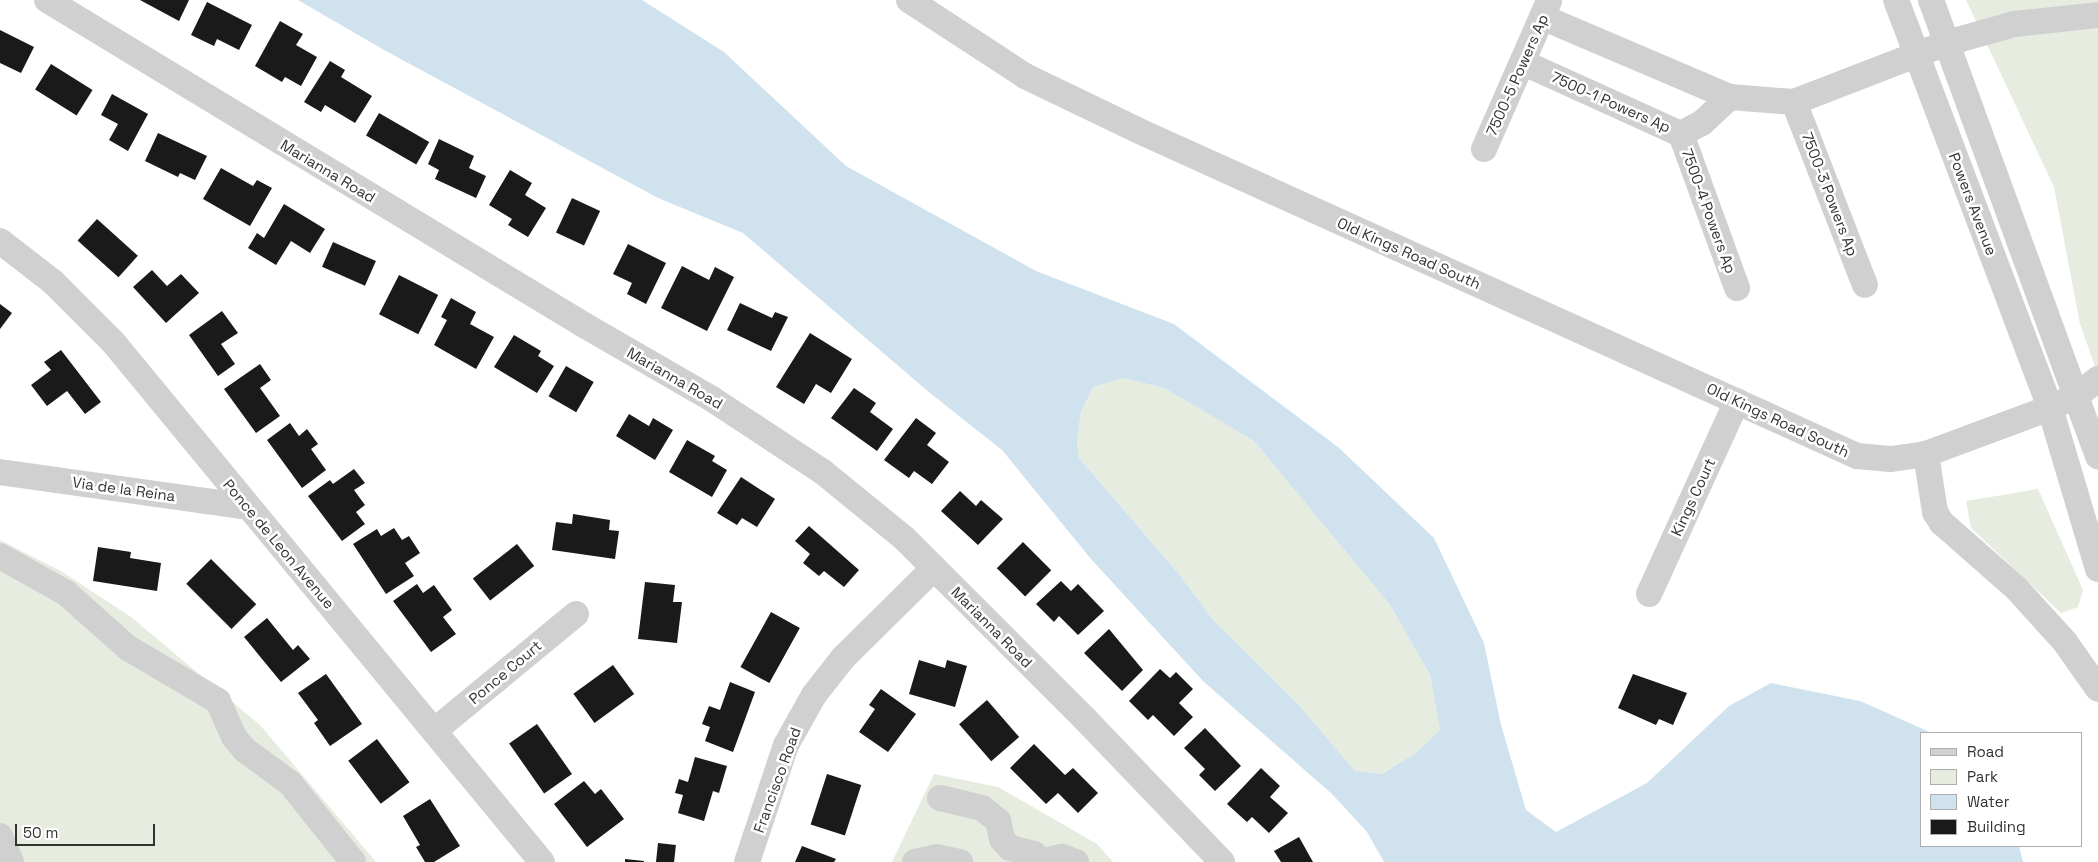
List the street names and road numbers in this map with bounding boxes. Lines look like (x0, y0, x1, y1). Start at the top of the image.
street label: 7500-5 Powers Ap (1482, 11, 1552, 139)
street label: 7500-1 Powers Ap (1549, 68, 1673, 136)
street label: 7500-3 Powers Ap (1798, 129, 1862, 259)
street label: Marianna Road (277, 136, 379, 206)
street label: 7500-4 Powers Ap (1678, 146, 1740, 276)
street label: Powers Avenue (1945, 150, 2001, 258)
street label: Old Kings Road South (1335, 213, 1483, 293)
street label: Marianna Road (624, 343, 726, 413)
street label: Old Kings Road South (1704, 379, 1852, 461)
street label: Kings Court (1667, 455, 1719, 539)
street label: Via de la Reina (71, 473, 177, 505)
street label: Ponce de Leon Avenue (220, 476, 338, 612)
street label: Marianna Road (948, 583, 1036, 671)
street label: Ponce Court (465, 636, 545, 708)
street label: Francisco Road (750, 725, 804, 835)

